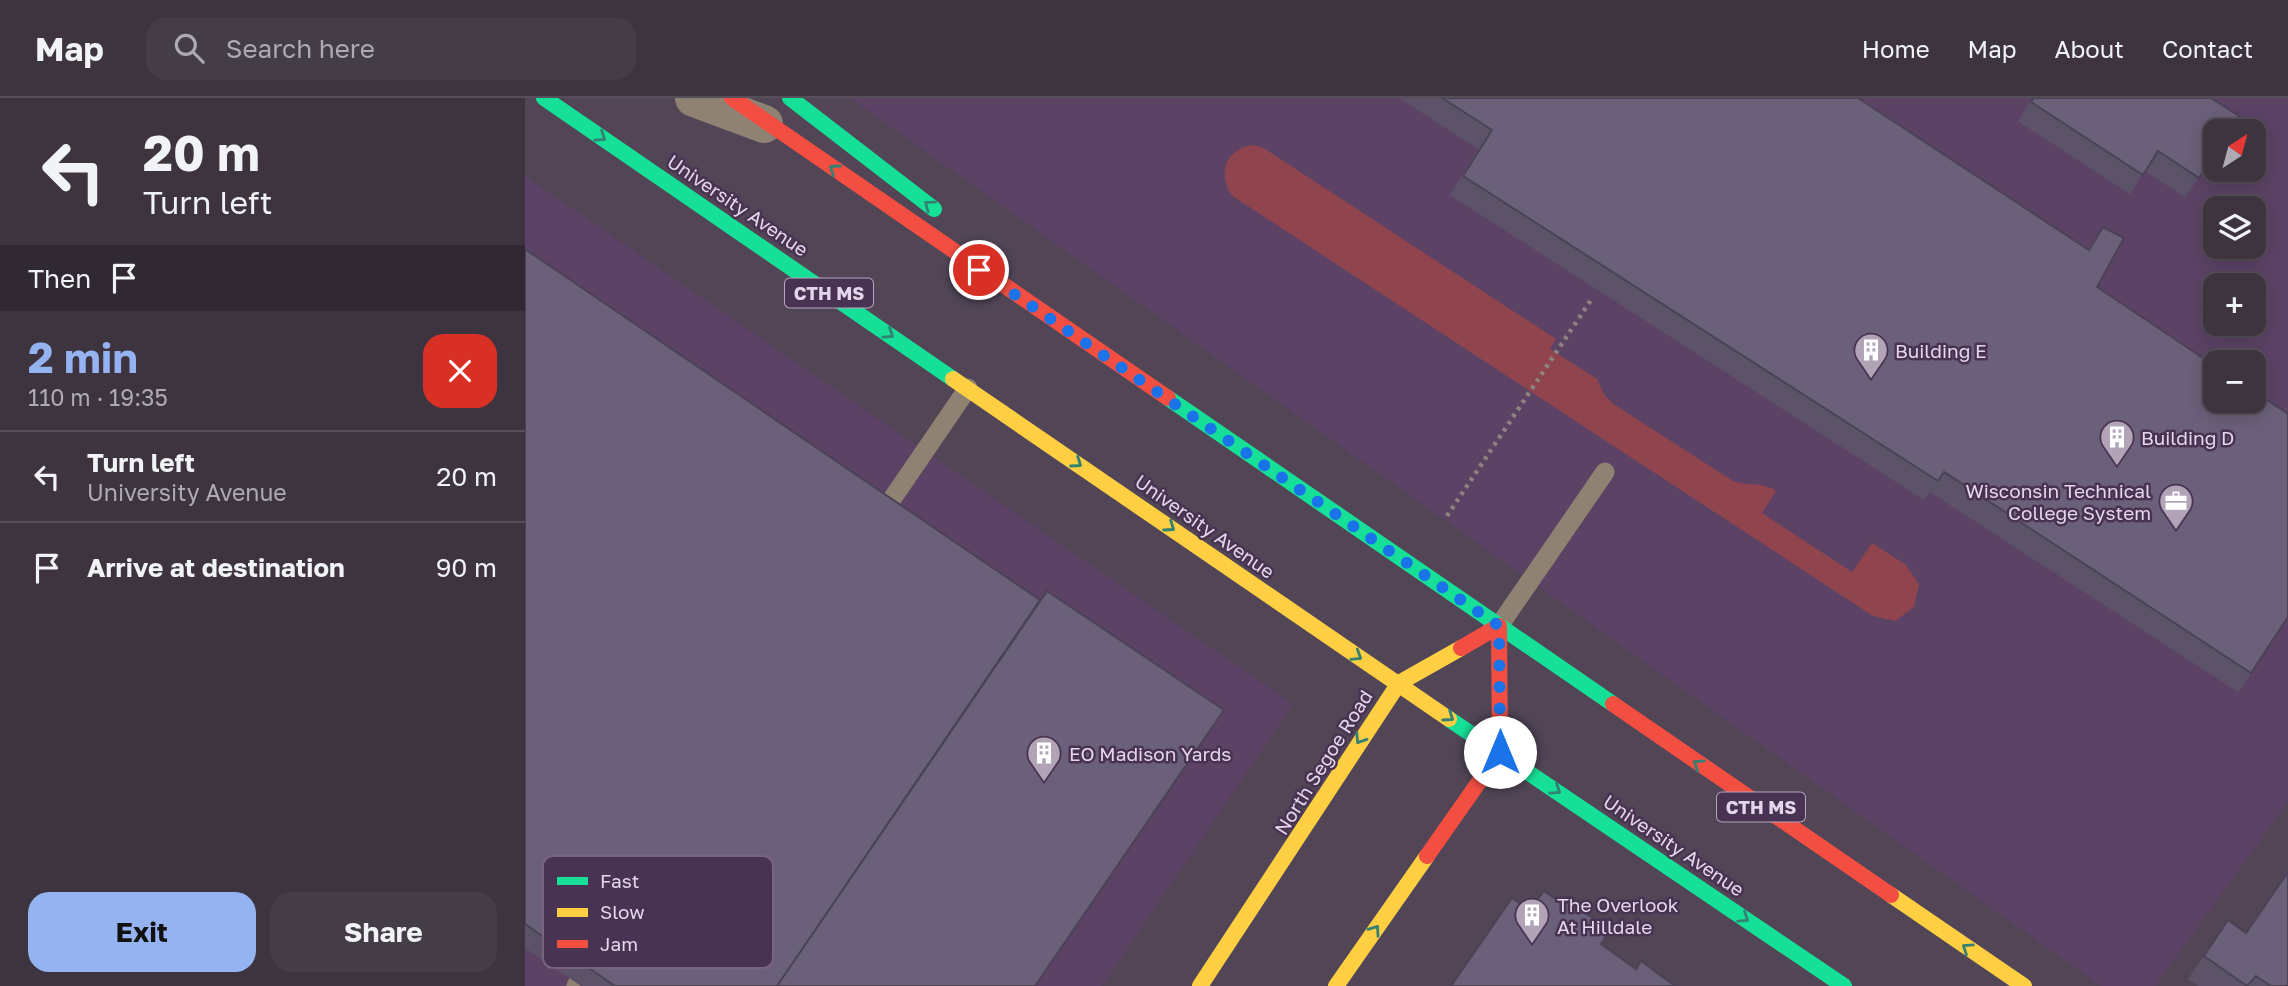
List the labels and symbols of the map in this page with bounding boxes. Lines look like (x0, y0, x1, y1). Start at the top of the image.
north arrow (2203, 119, 2266, 182)
one-way arrow (593, 128, 606, 141)
street label: University Avenue (663, 149, 813, 261)
one-way arrow (829, 165, 842, 177)
one-way arrow (924, 200, 937, 213)
pin (949, 240, 1009, 300)
road number: CTH MS (785, 278, 873, 308)
one-way arrow (882, 326, 895, 339)
building icon: Building E (1852, 331, 1890, 380)
place label: Building E (1895, 339, 1987, 362)
building icon: Building D (2098, 418, 2136, 467)
place label: Building D (2141, 426, 2234, 449)
one-way arrow (1069, 455, 1082, 467)
street label: University Avenue (1131, 469, 1279, 583)
place label: Wisconsin Technical College System (1965, 479, 2151, 524)
office icon: Wisconsin Technical College System (2157, 482, 2195, 531)
one-way arrow (1162, 519, 1175, 531)
one-way arrow (1350, 648, 1363, 661)
street label: North Segoe Road (1269, 685, 1377, 839)
one-way arrow (1441, 709, 1454, 721)
position arrow (1463, 715, 1537, 789)
one-way arrow (1356, 731, 1369, 744)
building icon: EO Madison Yards (1025, 734, 1063, 783)
place label: EO Madison Yards (1069, 742, 1231, 765)
one-way arrow (1693, 760, 1706, 773)
one-way arrow (1548, 782, 1561, 795)
street label: University Avenue (1599, 789, 1749, 901)
road number: CTH MS (1717, 792, 1805, 822)
legend (543, 856, 773, 968)
text: Fast (600, 869, 639, 892)
place label: The Overlook At Hilldale (1557, 893, 1679, 938)
building icon: The Overlook At Hilldale (1513, 896, 1551, 945)
text: Slow (600, 900, 645, 923)
one-way arrow (1736, 910, 1749, 922)
one-way arrow (1367, 925, 1379, 938)
text: Jam (600, 932, 638, 955)
one-way arrow (1962, 943, 1975, 956)

